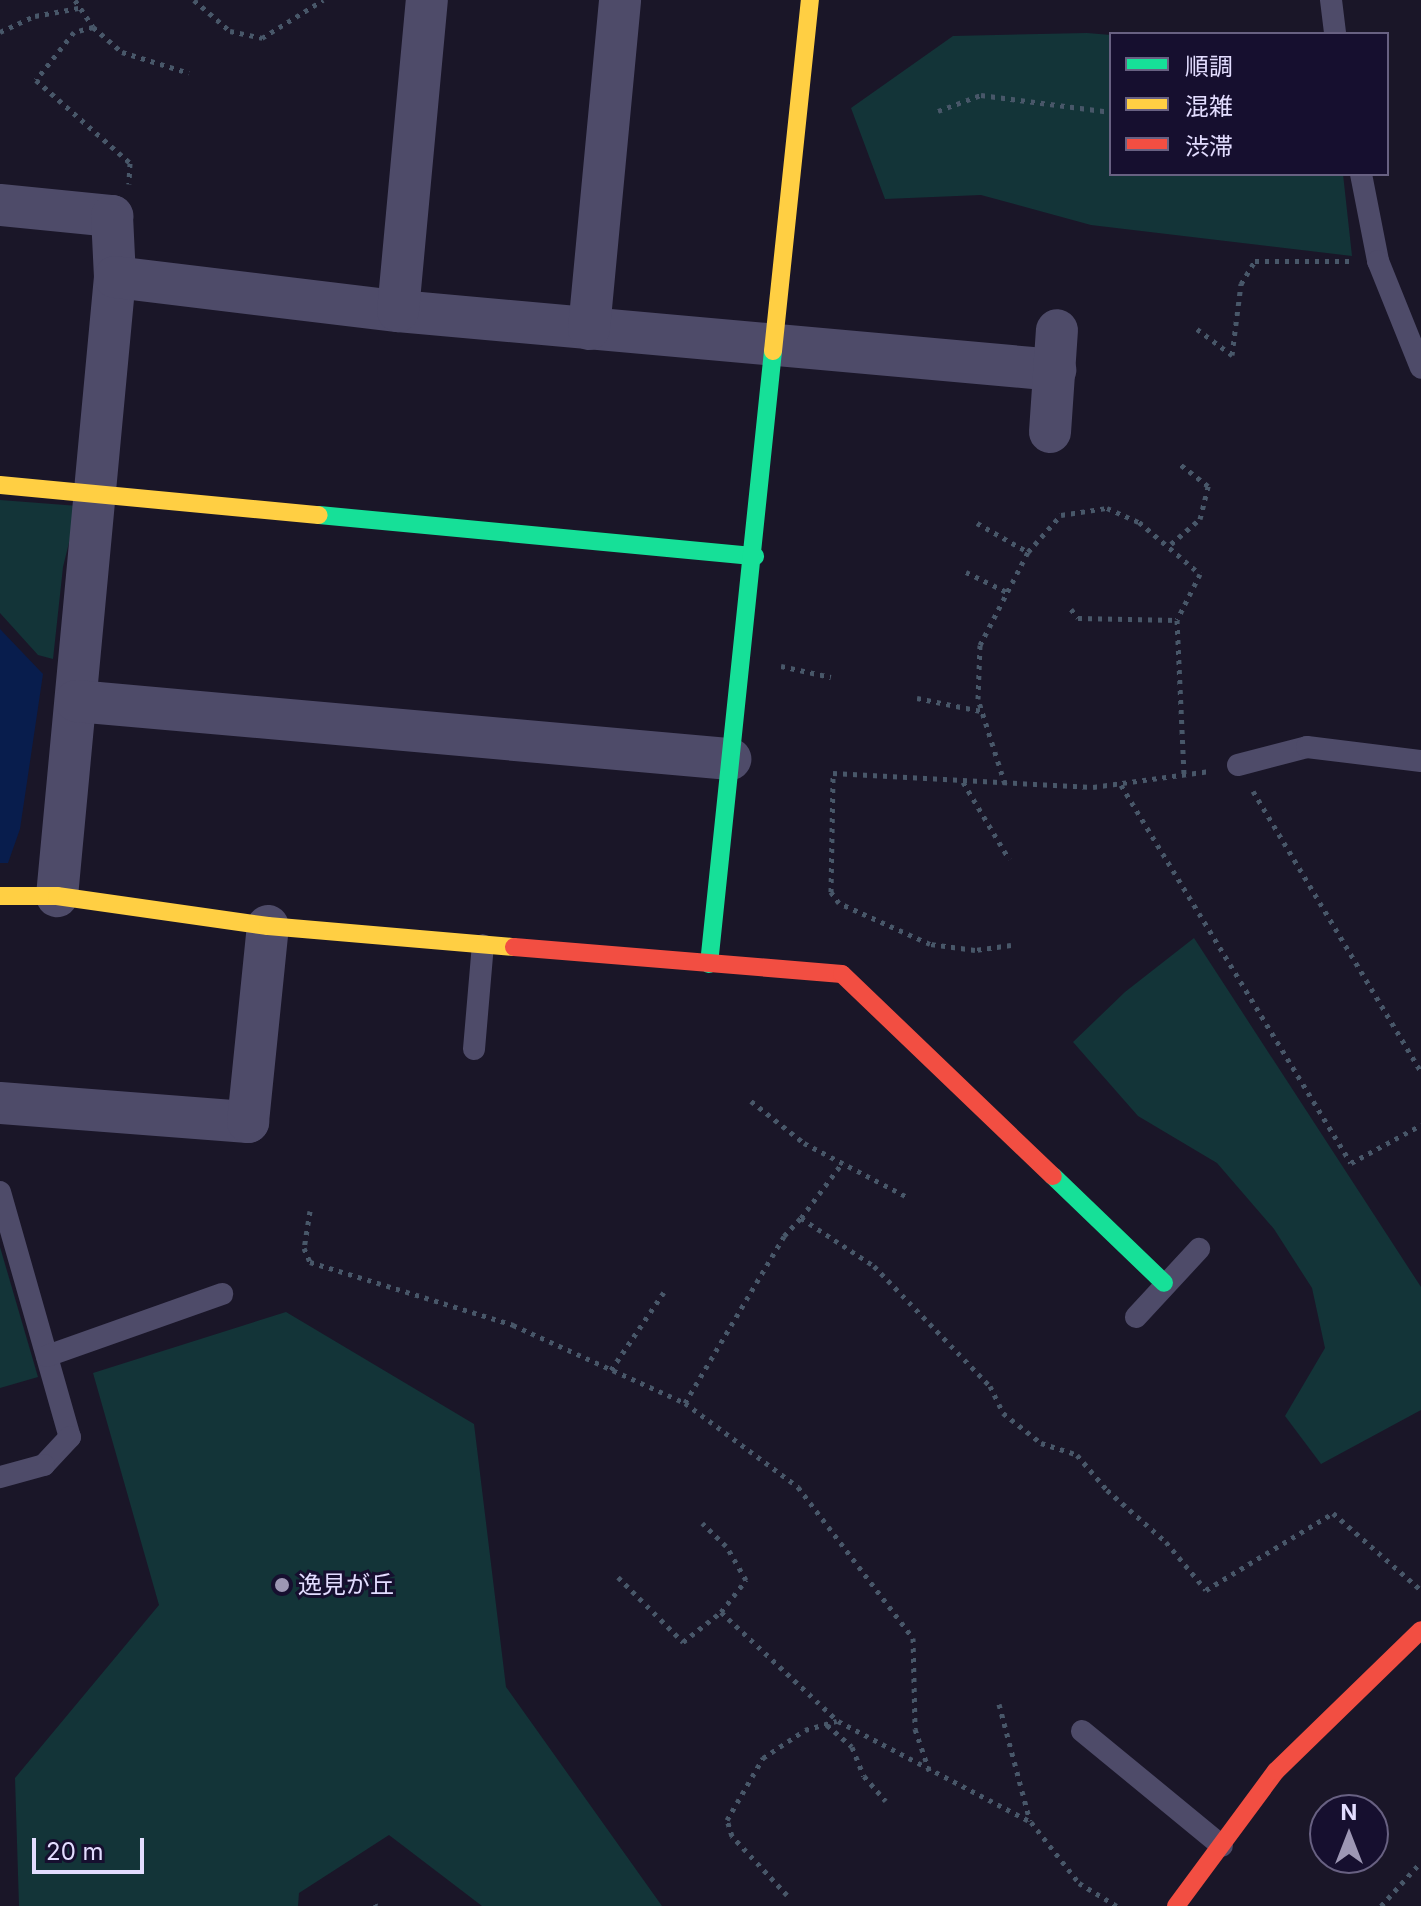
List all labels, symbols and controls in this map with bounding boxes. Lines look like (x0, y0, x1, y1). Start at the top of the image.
legend (1109, 32, 1389, 176)
text: 順調 (1185, 52, 1233, 81)
text: 混雑 (1185, 92, 1233, 121)
text: 渋滞 (1185, 132, 1233, 161)
place label: 逸見が丘 (298, 1571, 394, 1599)
marker: 逸見が丘 (273, 1576, 291, 1594)
north arrow (1309, 1794, 1389, 1874)
text: N (1341, 1799, 1357, 1825)
scale bar (36, 1822, 148, 1872)
text: 20 m (46, 1837, 104, 1866)

